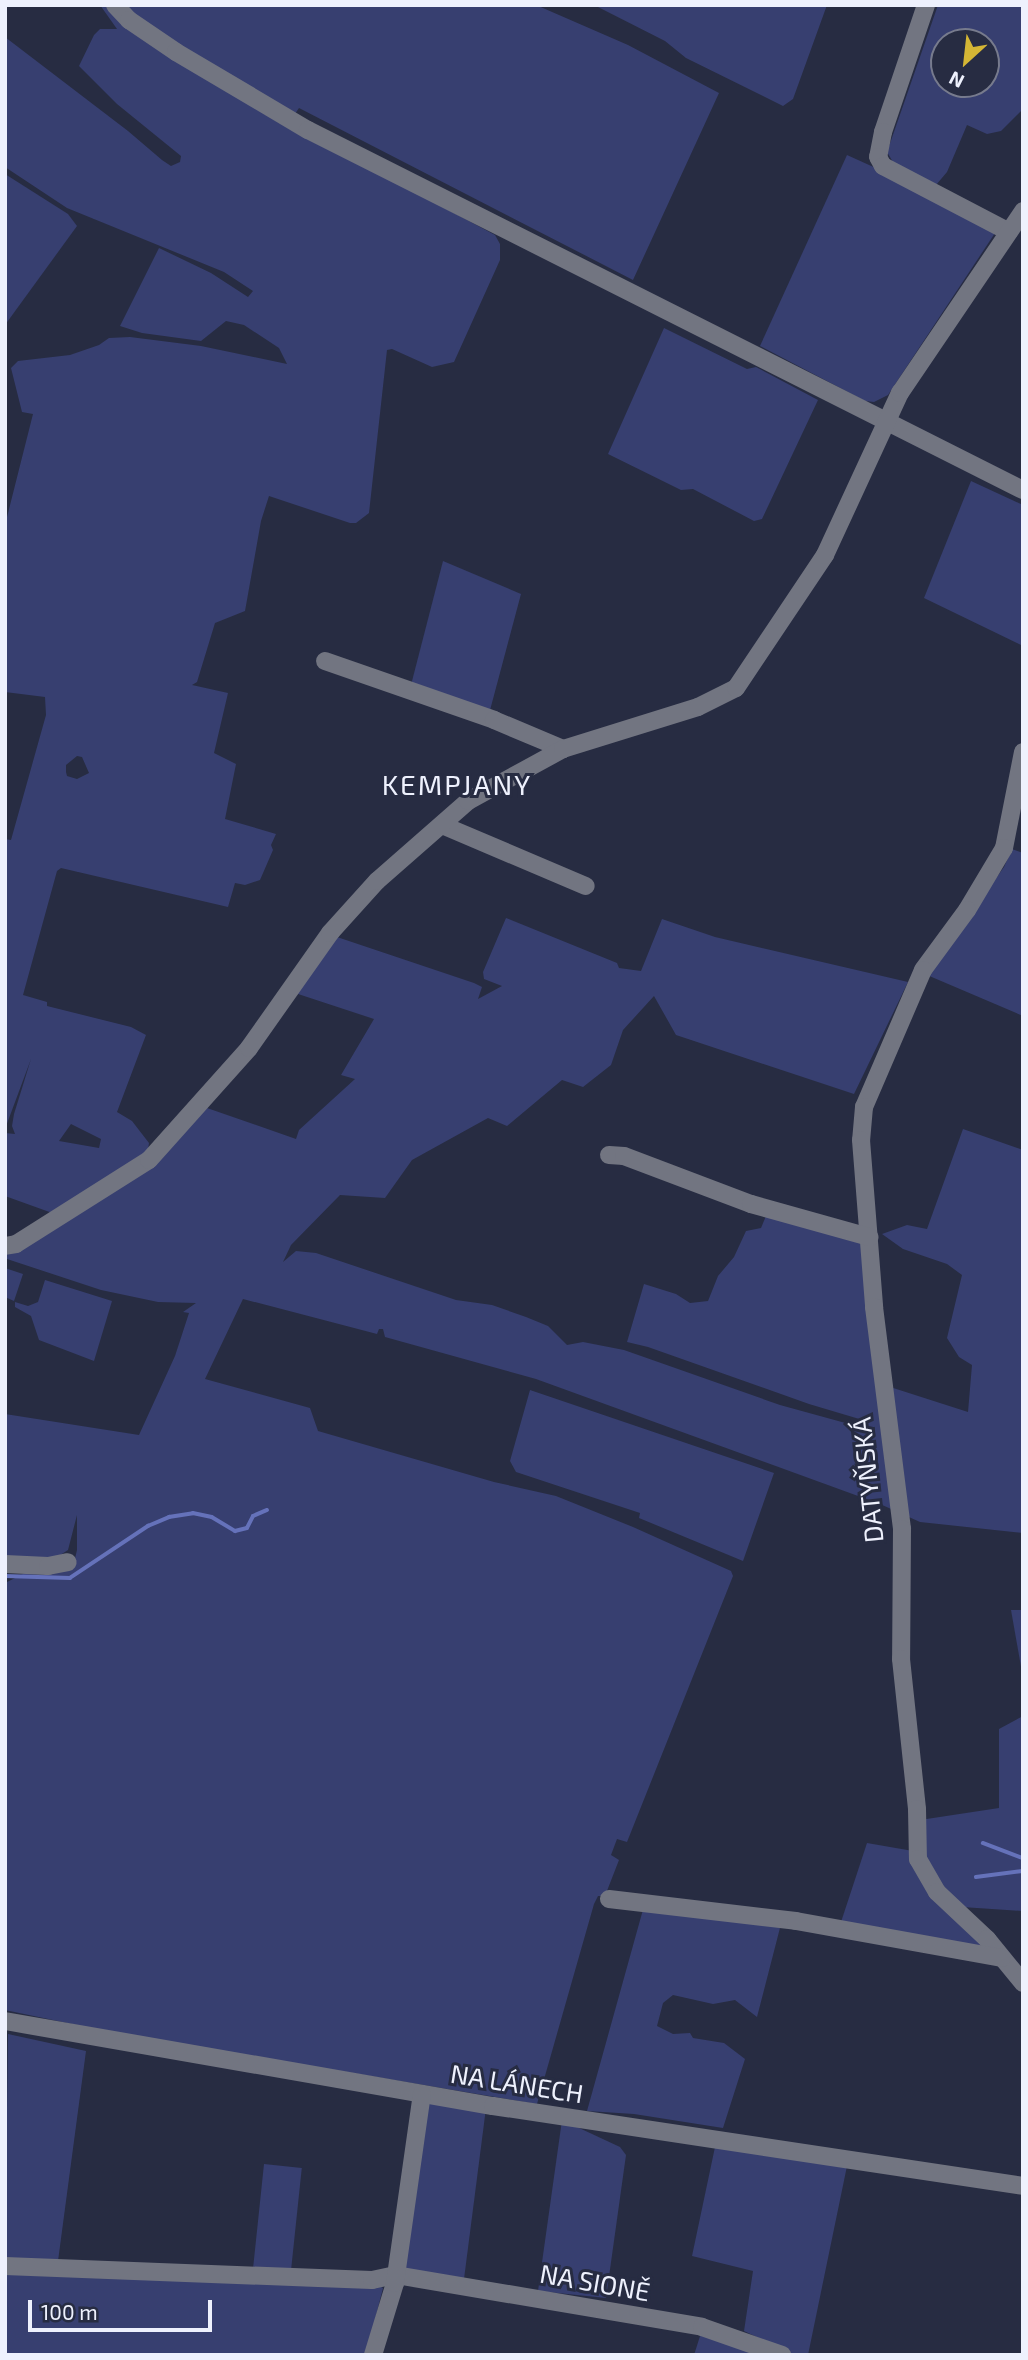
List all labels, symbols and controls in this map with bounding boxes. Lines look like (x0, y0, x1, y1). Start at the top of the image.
north arrow (930, 28, 1000, 98)
text: N (945, 67, 967, 94)
district label: KEMPJANY (383, 767, 531, 801)
street label: DATYŇSKÁ (845, 1416, 889, 1544)
street label: NA LÁNECH (448, 2057, 586, 2109)
street label: NA SIONĚ (537, 2257, 653, 2307)
scale bar (32, 2286, 215, 2330)
text: 100 m (41, 2299, 98, 2324)

